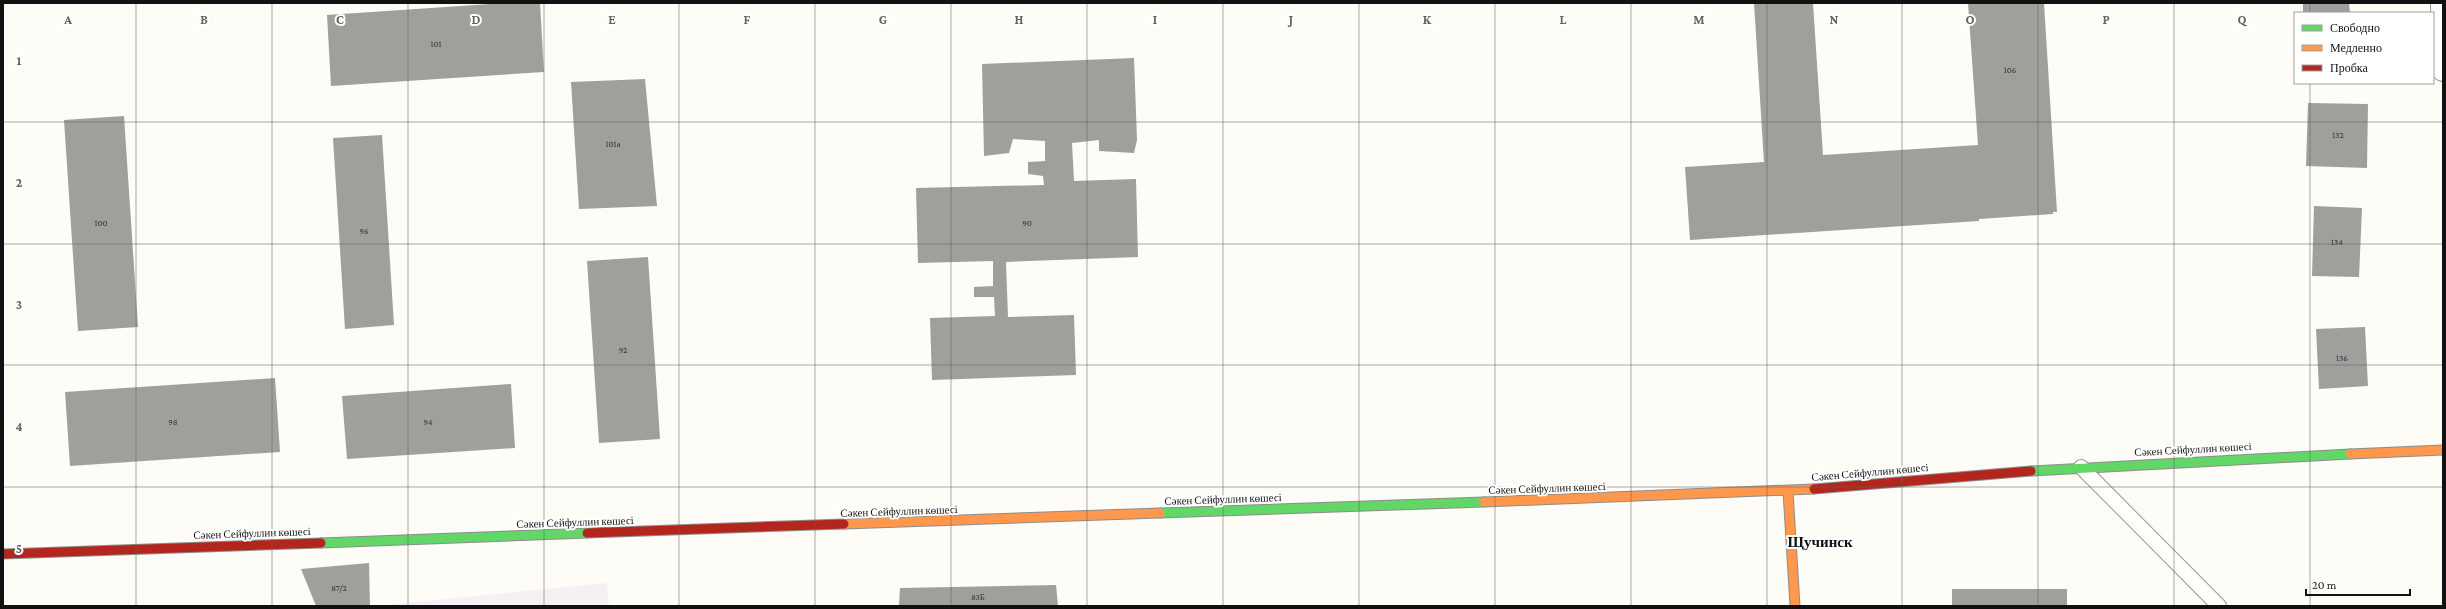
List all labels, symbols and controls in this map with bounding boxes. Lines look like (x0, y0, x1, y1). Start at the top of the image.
text: A (63, 12, 72, 27)
text: B (200, 12, 208, 27)
text: C (336, 12, 344, 27)
text: D (472, 12, 481, 27)
text: E (608, 12, 616, 27)
text: F (744, 12, 751, 27)
text: G (879, 12, 887, 27)
text: H (1015, 12, 1024, 27)
text: I (1153, 12, 1157, 27)
text: J (1287, 12, 1293, 27)
text: K (1423, 12, 1432, 27)
text: L (1560, 12, 1567, 27)
text: M (1693, 12, 1705, 27)
text: N (1830, 12, 1839, 27)
text: O (1966, 12, 1975, 27)
text: P (2102, 12, 2110, 27)
text: Q (2238, 12, 2248, 27)
legend (2294, 12, 2434, 84)
text: Свободно (2330, 21, 2380, 35)
house number: 101 (430, 39, 442, 49)
text: Медленно (2330, 41, 2382, 55)
text: 1 (17, 53, 22, 68)
text: Пробка (2330, 61, 2368, 75)
house number: 106 (2004, 65, 2017, 75)
house number: 132 (2332, 130, 2344, 140)
house number: 101а (605, 139, 621, 149)
text: 2 (16, 175, 23, 190)
house number: 100 (94, 218, 108, 228)
house number: 90 (1022, 218, 1032, 228)
house number: 96 (359, 226, 369, 236)
house number: 134 (2331, 237, 2343, 247)
text: 3 (16, 297, 22, 312)
house number: 92 (619, 345, 627, 355)
house number: 136 (2336, 353, 2348, 363)
house number: 98 (168, 417, 178, 427)
house number: 94 (423, 417, 433, 427)
text: 4 (15, 419, 23, 434)
street label: Сәкен Сейфуллин көшесі (2134, 440, 2252, 458)
street label: Сәкен Сейфуллин көшесі (1811, 461, 1929, 483)
street label: Сәкен Сейфуллин көшесі (1488, 480, 1606, 496)
street label: Сәкен Сейфуллин көшесі (1164, 491, 1282, 507)
street label: Сәкен Сейфуллин көшесі (840, 503, 958, 519)
street label: Сәкен Сейфуллин көшесі (516, 514, 634, 530)
street label: Сәкен Сейфуллин көшесі (193, 525, 311, 541)
district label: Щучинск (1787, 534, 1853, 550)
text: 5 (16, 541, 22, 556)
scale bar (2306, 571, 2410, 597)
text: 20 m (2312, 578, 2337, 592)
house number: 87/2 (331, 583, 347, 593)
house number: 83Б (971, 592, 985, 602)

